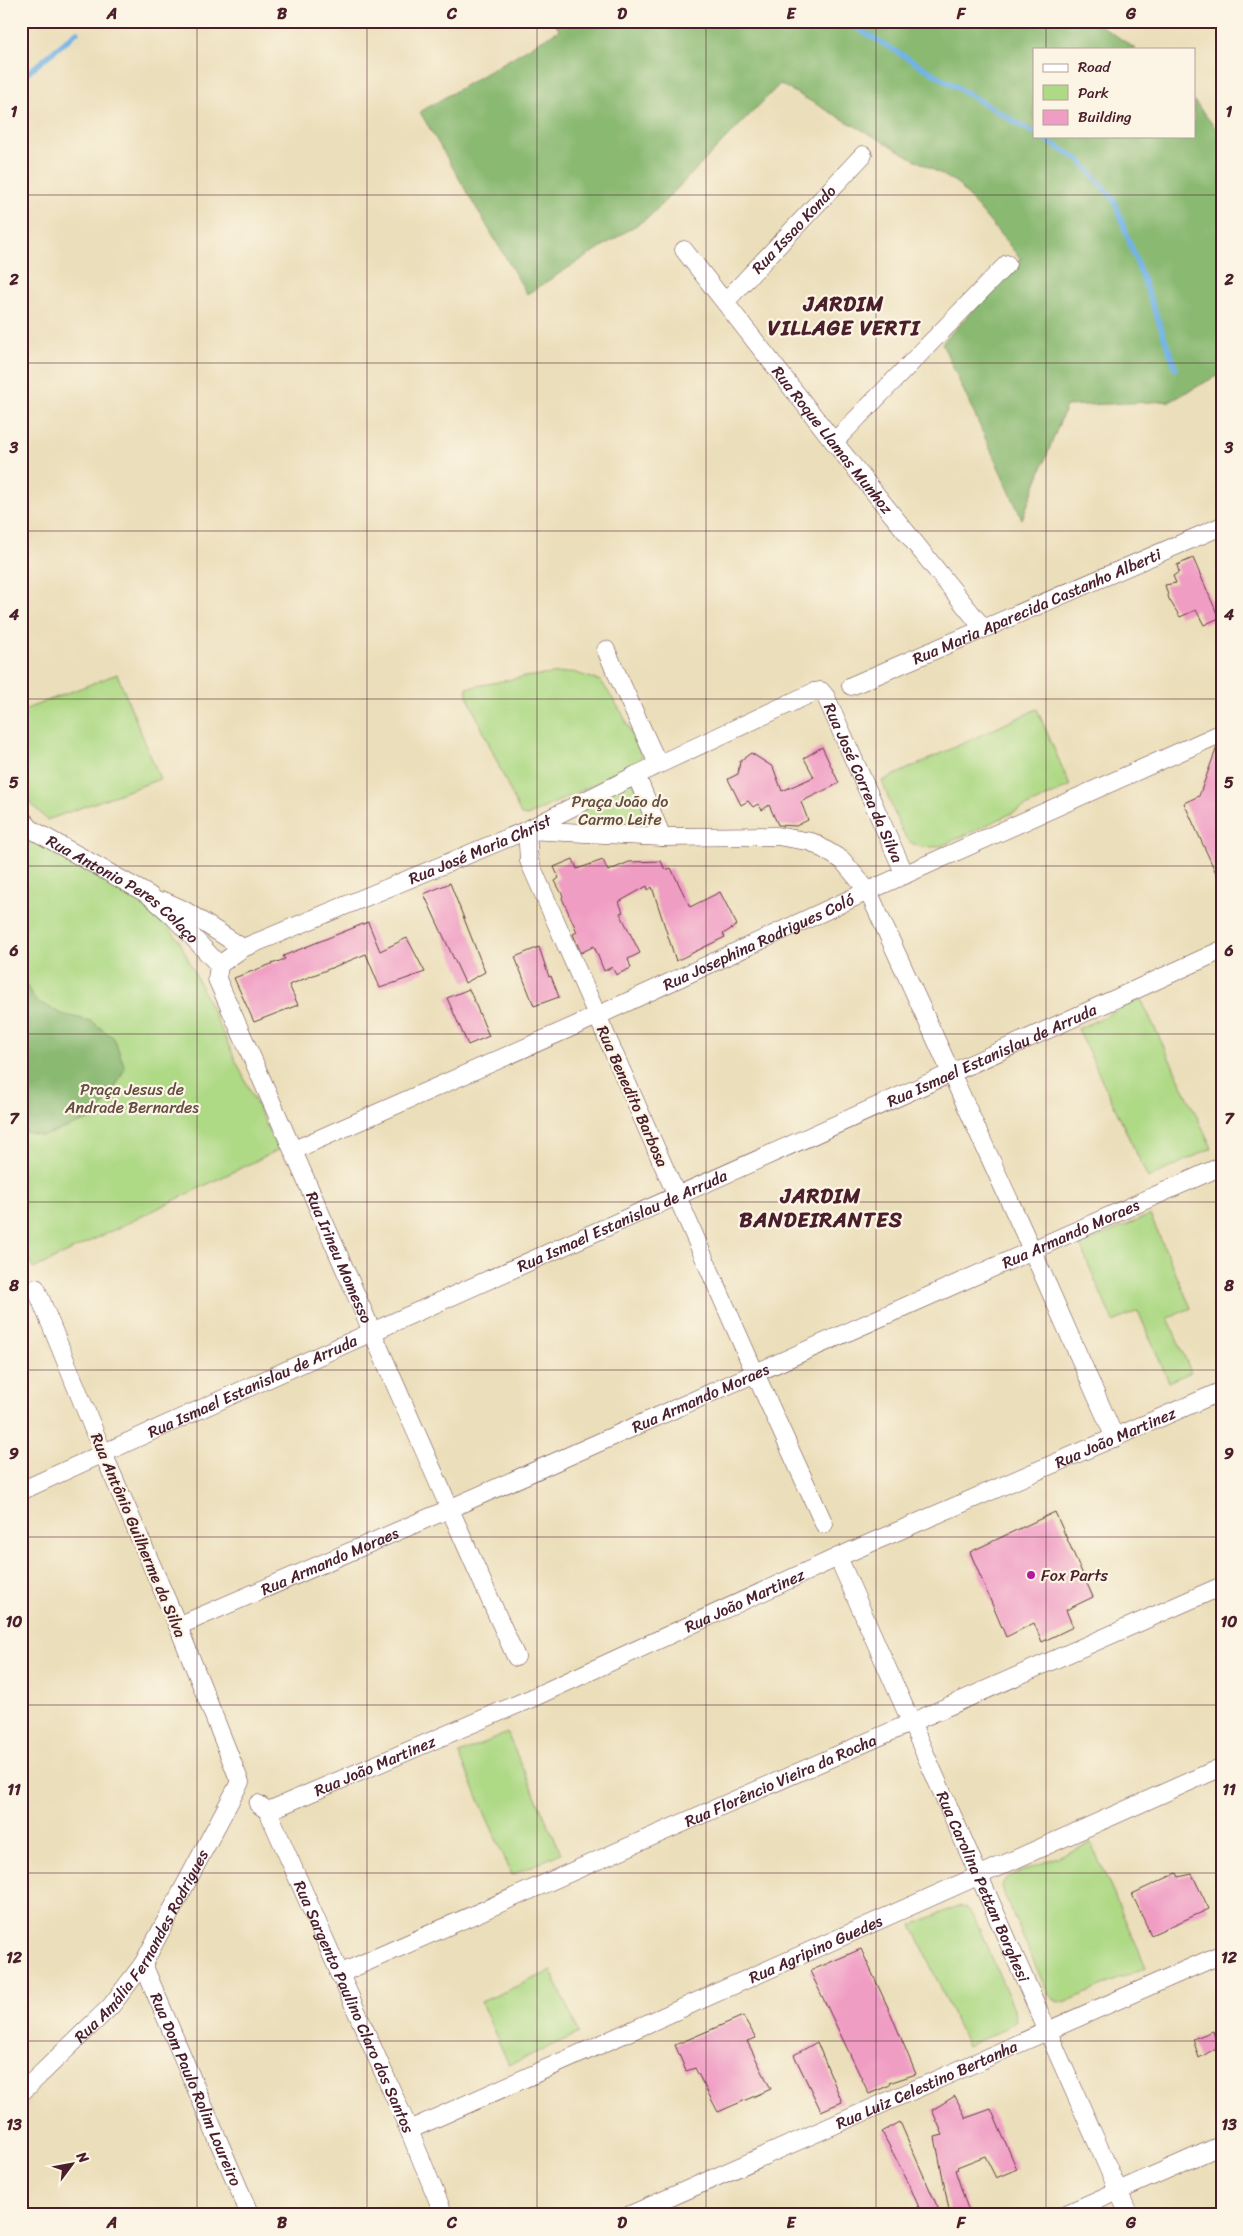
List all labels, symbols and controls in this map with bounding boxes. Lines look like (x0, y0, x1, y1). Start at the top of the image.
text: A (106, 0, 117, 28)
text: B (277, 0, 288, 28)
text: C (446, 0, 458, 28)
text: D (617, 0, 627, 28)
text: E (787, 0, 797, 28)
text: F (956, 0, 967, 28)
text: G (1125, 0, 1137, 28)
legend (1033, 48, 1196, 138)
text: Road (1078, 54, 1111, 80)
text: Park (1078, 80, 1109, 106)
text: 1 (11, 97, 18, 126)
text: 1 (1226, 97, 1233, 126)
text: Building (1078, 104, 1132, 130)
street label: Rua Issao Kondo (744, 178, 843, 281)
text: 2 (8, 265, 19, 294)
text: 2 (1223, 265, 1234, 294)
district label: JARDIM VILLAGE VERTI (768, 285, 921, 347)
street label: Rua Roque Llamas Munhoz (764, 359, 901, 521)
text: 3 (9, 433, 19, 462)
text: 3 (1224, 433, 1234, 462)
street label: Rua Maria Aparecida Castanho Alberti (907, 540, 1166, 673)
text: 4 (8, 600, 19, 629)
text: 4 (1223, 600, 1234, 629)
street label: Rua José Correa da Silva (815, 698, 912, 867)
text: 5 (9, 768, 19, 797)
text: 5 (1224, 768, 1234, 797)
park label: Praça João do Carmo Leite (572, 787, 668, 834)
street label: Rua José Maria Christ (404, 806, 557, 893)
street label: Rua Antonio Peres Colaço (41, 826, 206, 951)
street label: Rua Josephina Rodrigues Coló (658, 885, 860, 999)
text: 6 (8, 936, 19, 965)
text: 6 (1223, 936, 1234, 965)
street label: Rua Ismael Estanislau de Arruda (882, 995, 1102, 1115)
street label: Rua Benedito Barbosa (588, 1021, 677, 1172)
park label: Praça Jesus de Andrade Bernardes (64, 1075, 199, 1122)
text: 7 (9, 1104, 20, 1133)
text: 7 (1224, 1104, 1235, 1133)
street label: Rua Ismael Estanislau de Arruda (512, 1161, 733, 1280)
district label: JARDIM BANDEIRANTES (739, 1177, 903, 1239)
street label: Rua Irineu Momesso (297, 1186, 381, 1328)
street label: Rua Armando Moraes (997, 1190, 1145, 1277)
text: 8 (8, 1271, 19, 1300)
text: 8 (1223, 1271, 1234, 1300)
street label: Rua Ismael Estanislau de Arruda (143, 1326, 363, 1446)
street label: Rua Armando Moraes (627, 1355, 774, 1441)
street label: Rua João Martinez (1050, 1398, 1181, 1477)
street label: Rua Antônio Guilherme da Silva (82, 1428, 195, 1642)
text: 9 (9, 1439, 19, 1468)
text: 9 (1224, 1439, 1234, 1468)
street label: Rua Armando Moraes (256, 1518, 404, 1604)
street label: Rua João Martinez (680, 1560, 810, 1641)
place label: Fox Parts (1041, 1561, 1109, 1590)
marker: Fox Parts (1025, 1569, 1037, 1581)
text: 10 (6, 1607, 22, 1636)
text: 10 (1221, 1607, 1237, 1636)
street label: Rua Florêncio Vieira da Rocha (680, 1726, 881, 1836)
street label: Rua João Martinez (309, 1727, 441, 1805)
text: 11 (7, 1775, 21, 1804)
text: 11 (1222, 1775, 1236, 1804)
street label: Rua Carolina Pettan Borghesi (928, 1786, 1038, 1987)
street label: Rua Amália Fernandes Rodrigues (67, 1843, 217, 2050)
street label: Rua Sargento Paulino Claro dos Santos (285, 1876, 423, 2138)
street label: Rua Agripino Guedes (744, 1906, 888, 1992)
text: 12 (6, 1943, 23, 1972)
text: 12 (1221, 1943, 1238, 1972)
street label: Rua Dom Paulo Rolim Loureiro (142, 1988, 250, 2191)
street label: Rua Luiz Celestino Bertanha (831, 2032, 1023, 2138)
text: 13 (6, 2110, 22, 2139)
text: 13 (1221, 2110, 1237, 2139)
north arrow (48, 2138, 98, 2188)
text: N (69, 2146, 96, 2168)
text: A (106, 2208, 117, 2236)
text: B (277, 2208, 288, 2236)
text: C (446, 2208, 458, 2236)
text: D (617, 2208, 627, 2236)
text: E (787, 2208, 797, 2236)
text: F (956, 2208, 967, 2236)
text: G (1125, 2208, 1137, 2236)

